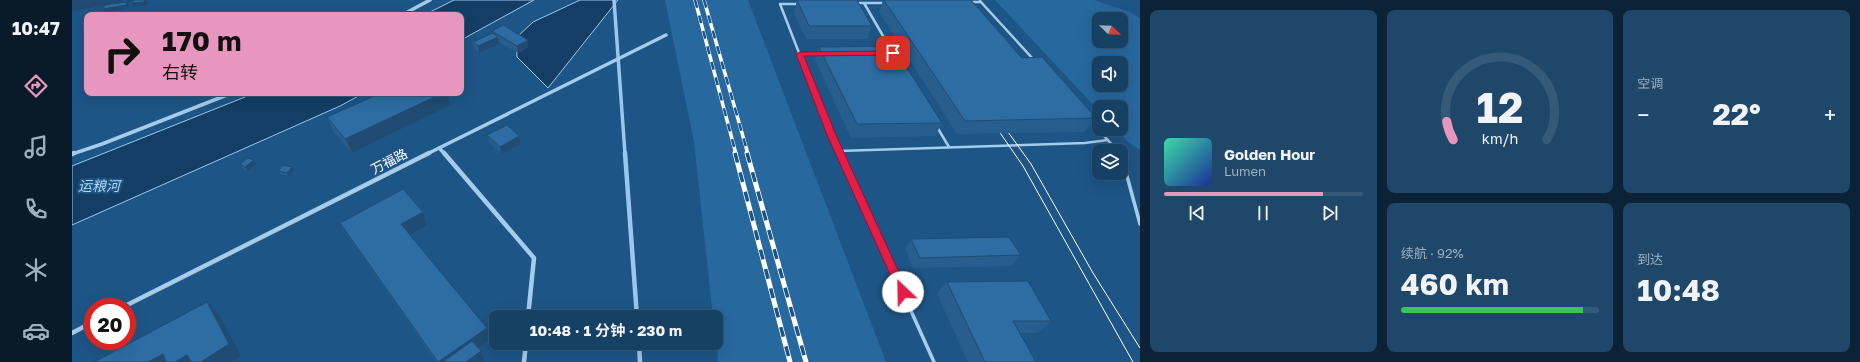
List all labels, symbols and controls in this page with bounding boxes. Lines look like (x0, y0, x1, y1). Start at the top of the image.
north arrow (1092, 12, 1128, 48)
map controls (1092, 12, 1128, 180)
text: 10:47 (12, 17, 60, 39)
text: 170 m (162, 24, 241, 57)
icon: right (96, 28, 148, 80)
pin (876, 36, 910, 70)
icon: arrive (882, 42, 904, 64)
button: sound (1092, 56, 1128, 92)
text: 右转 (162, 61, 198, 83)
icon: directions (22, 72, 50, 100)
text: 空调 (1637, 75, 1663, 91)
text: 12 (1477, 81, 1523, 131)
text: 22° (1713, 96, 1761, 132)
button: search (1092, 100, 1128, 136)
text: − (1637, 101, 1649, 128)
text: + (1824, 101, 1836, 128)
text: km/h (1482, 129, 1518, 146)
icon: music (22, 133, 50, 161)
button: layers (1092, 144, 1128, 180)
street label: 万福路 (368, 145, 410, 177)
text: Golden Hour (1224, 145, 1315, 163)
text: Lumen (1224, 163, 1266, 179)
water label: 运粮河 (78, 177, 123, 194)
icon: phone (22, 195, 50, 223)
icon: previous (1186, 202, 1208, 224)
icon: pause (1252, 202, 1274, 224)
icon: next (1319, 202, 1341, 224)
text: 续航 · 92% (1401, 245, 1463, 261)
text: 到达 (1637, 251, 1663, 267)
icon: climate (22, 256, 50, 284)
text: 460 km (1401, 266, 1509, 302)
position arrow (882, 271, 924, 313)
text: 10:48 (1637, 272, 1720, 308)
speed limit sign: 20 (84, 298, 136, 350)
icon: car (22, 317, 50, 345)
text: 10:48 · 1 分钟 · 230 m (530, 321, 682, 339)

